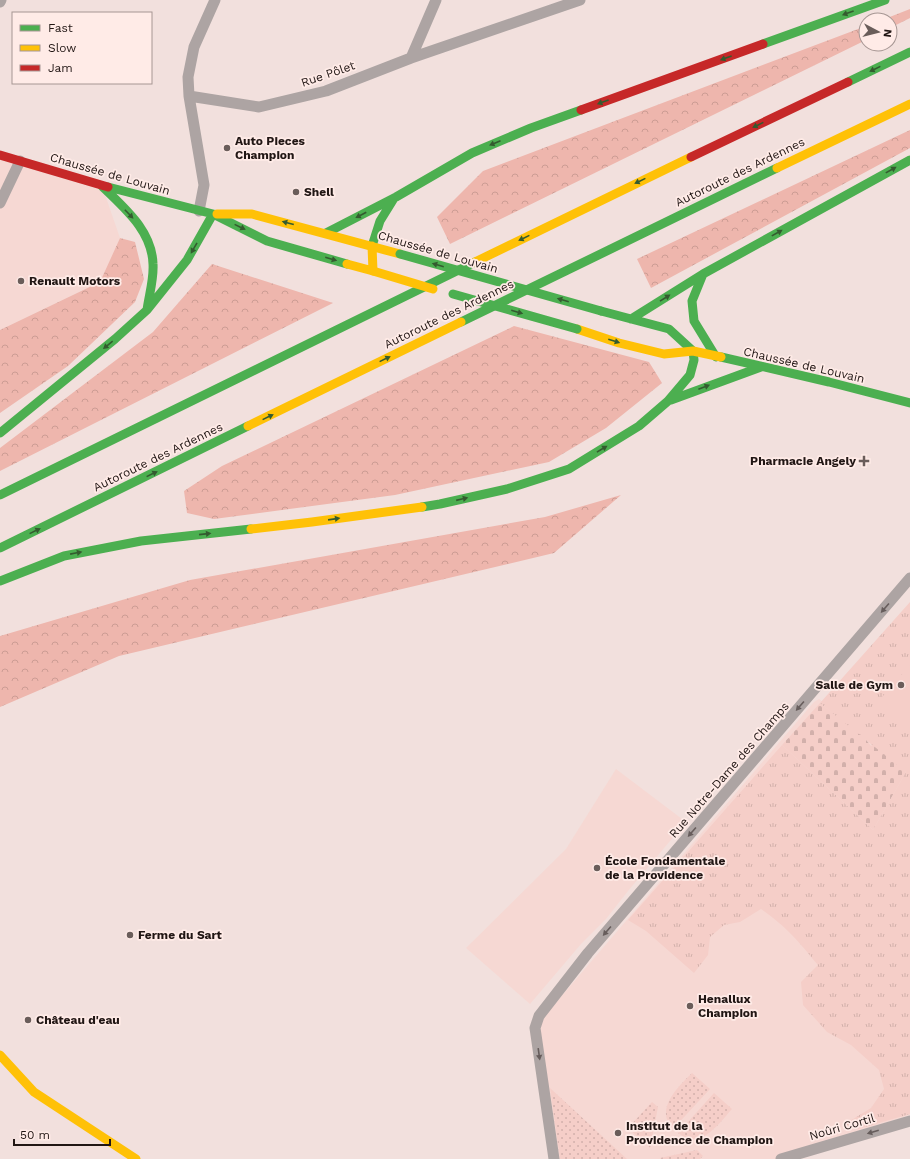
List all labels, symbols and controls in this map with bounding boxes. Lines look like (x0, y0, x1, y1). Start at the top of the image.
one-way arrow (841, 11, 853, 17)
legend (12, 12, 152, 84)
north arrow (858, 12, 898, 52)
text: Fast (48, 21, 73, 35)
text: N (880, 28, 894, 38)
text: Slow (48, 41, 76, 55)
one-way arrow (719, 55, 731, 61)
street label: Rue Pôlet (299, 58, 357, 90)
text: Jam (48, 61, 73, 75)
one-way arrow (869, 66, 881, 72)
one-way arrow (597, 99, 609, 105)
one-way arrow (752, 122, 763, 128)
place label: Auto Pieces Champion (235, 134, 306, 162)
street label: Autoroute des Ardennes (673, 135, 807, 209)
one-way arrow (490, 140, 501, 146)
marker: Auto Pieces Champion (222, 143, 232, 153)
street label: Chaussée de Louvain (48, 150, 172, 198)
one-way arrow (885, 167, 897, 174)
one-way arrow (635, 178, 646, 184)
place label: Shell (304, 185, 334, 199)
marker: Shell (291, 187, 301, 197)
one-way arrow (124, 209, 134, 219)
one-way arrow (355, 212, 367, 218)
one-way arrow (282, 220, 295, 226)
one-way arrow (234, 224, 246, 230)
street label: Chaussée de Louvain (376, 228, 500, 276)
one-way arrow (771, 230, 783, 237)
one-way arrow (518, 235, 529, 241)
one-way arrow (191, 242, 198, 254)
one-way arrow (326, 256, 338, 262)
one-way arrow (432, 262, 444, 268)
place label: Renault Motors (29, 274, 121, 288)
marker: Renault Motors (16, 276, 26, 286)
street label: Autoroute des Ardennes (382, 277, 516, 351)
one-way arrow (659, 295, 671, 302)
one-way arrow (557, 297, 569, 303)
one-way arrow (511, 309, 523, 315)
one-way arrow (608, 338, 620, 344)
one-way arrow (103, 340, 114, 349)
street label: Chaussée de Louvain (742, 344, 866, 386)
one-way arrow (379, 356, 391, 362)
one-way arrow (699, 384, 711, 390)
one-way arrow (263, 413, 274, 420)
street label: Autoroute des Ardennes (91, 420, 225, 494)
one-way arrow (596, 445, 608, 452)
place label: Pharmacie Angely (750, 454, 856, 468)
marker: Pharmacie Angely (859, 456, 869, 466)
one-way arrow (146, 471, 157, 477)
one-way arrow (456, 496, 468, 502)
one-way arrow (328, 516, 340, 522)
one-way arrow (29, 528, 41, 534)
one-way arrow (199, 531, 211, 537)
one-way arrow (70, 550, 82, 556)
one-way arrow (880, 602, 889, 613)
place label: Salle de Gym (816, 678, 893, 692)
marker: Salle de Gym (896, 680, 906, 690)
street label: Rue Notre-Dame des Champs (666, 699, 792, 841)
one-way arrow (796, 702, 805, 711)
one-way arrow (687, 827, 697, 837)
place label: École Fondamentale de la Providence (605, 854, 725, 882)
marker: École Fondamentale de la Providence (592, 863, 602, 873)
one-way arrow (603, 925, 612, 936)
place label: Ferme du Sart (138, 928, 223, 942)
marker: Ferme du Sart (125, 930, 135, 940)
place label: Henallux Champion (698, 992, 758, 1020)
marker: Henallux Champion (685, 1001, 695, 1011)
place label: Château d'eau (36, 1013, 120, 1027)
marker: Château d'eau (23, 1015, 33, 1025)
one-way arrow (536, 1048, 542, 1060)
street label: Noûri Cortil (808, 1111, 877, 1143)
place label: Institut de la Providence de Champion (626, 1119, 773, 1147)
scale bar (14, 1121, 110, 1147)
text: 50 m (20, 1128, 50, 1142)
marker: Institut de la Providence de Champion (613, 1128, 623, 1138)
one-way arrow (866, 1129, 878, 1135)

